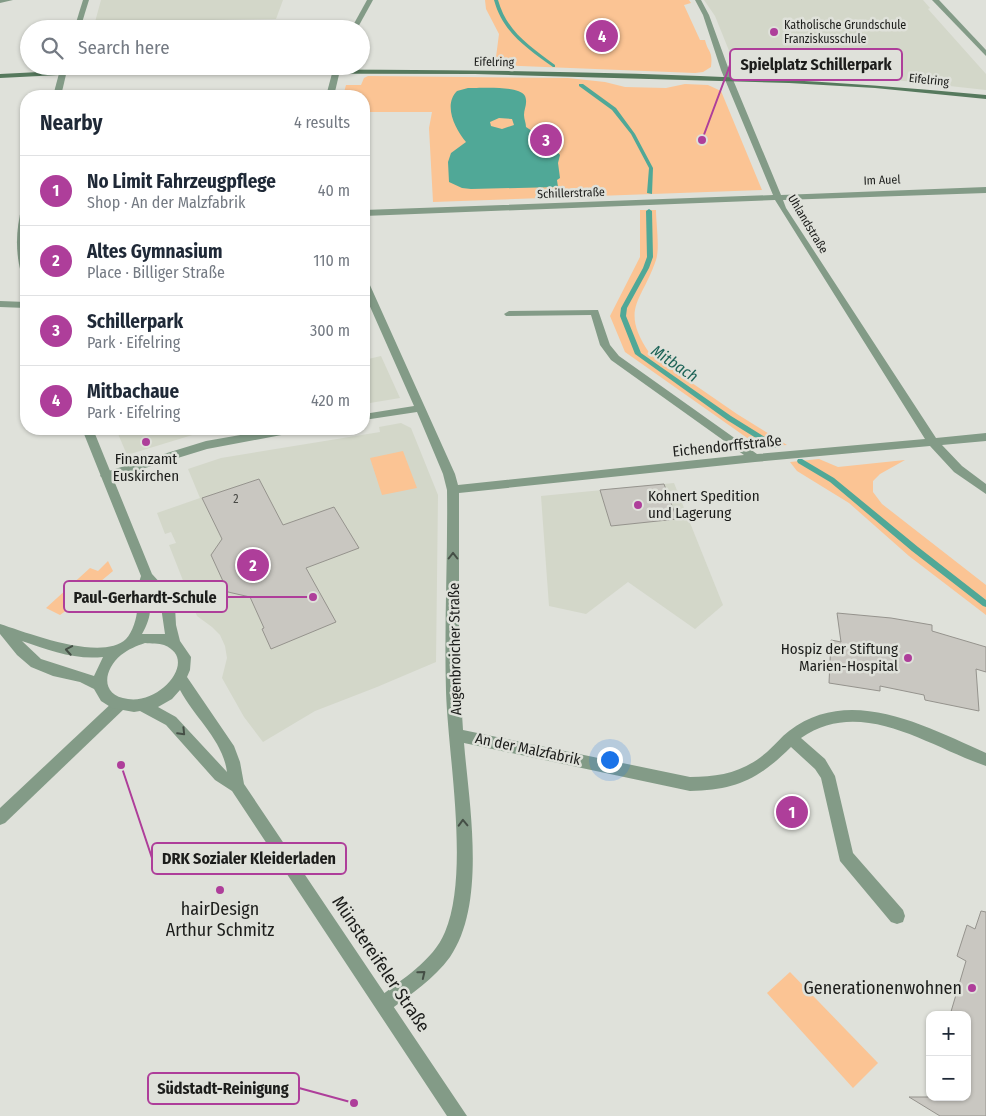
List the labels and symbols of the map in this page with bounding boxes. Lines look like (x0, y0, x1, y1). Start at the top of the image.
pin: 4 (586, 17, 618, 55)
place label: Katholische Grundschule Franziskusschule (784, 18, 906, 46)
marker: Katholische Grundschule Franziskusschule (768, 26, 780, 38)
callout: Spielplatz Schillerpark (730, 49, 902, 80)
street label: Eifelring (474, 55, 515, 69)
text: Spielplatz Schillerpark (740, 55, 892, 74)
street label: Eifelring (908, 71, 950, 89)
pin: 3 (530, 121, 562, 159)
street label: Im Auel (863, 172, 901, 188)
street label: Schillerstraße (537, 185, 605, 201)
street label: Uhlandstraße (785, 192, 831, 256)
water label: Mitbach (648, 341, 702, 386)
street label: Eichendorffstraße (672, 431, 782, 461)
marker: Finanzamt Euskirchen (140, 436, 152, 448)
place label: Finanzamt Euskirchen (113, 450, 179, 485)
place label: Kohnert Spedition und Lagerung (648, 487, 760, 522)
house number: 2 (233, 492, 239, 506)
marker: Kohnert Spedition und Lagerung (632, 499, 644, 511)
pin: 2 (237, 546, 269, 584)
one-way arrow (448, 552, 458, 560)
callout: Paul-Gerhardt-Schule (64, 581, 227, 612)
street label: Augenbroicher Straße (445, 582, 465, 716)
text: Paul-Gerhardt-Schule (73, 588, 217, 607)
place label: Hospiz der Stiftung Marien-Hospital (781, 640, 898, 675)
one-way arrow (64, 646, 73, 656)
marker: Hospiz der Stiftung Marien-Hospital (902, 652, 914, 664)
one-way arrow (176, 726, 185, 735)
street label: An der Malzfabrik (474, 729, 582, 769)
your location (597, 747, 623, 773)
pin: 1 (776, 793, 808, 831)
one-way arrow (457, 819, 468, 827)
callout: DRK Sozialer Kleiderladen (152, 843, 346, 874)
text: DRK Sozialer Kleiderladen (162, 849, 336, 868)
marker: hairDesign Arthur Schmitz (214, 884, 226, 896)
street label: Münstereifeler Straße (327, 892, 435, 1036)
place label: hairDesign Arthur Schmitz (166, 898, 274, 941)
one-way arrow (417, 970, 426, 979)
place label: Generationenwohnen (804, 977, 962, 999)
marker: Generationenwohnen (966, 982, 978, 994)
callout: Südstadt-Reinigung (148, 1073, 299, 1104)
text: Südstadt-Reinigung (157, 1079, 289, 1098)

